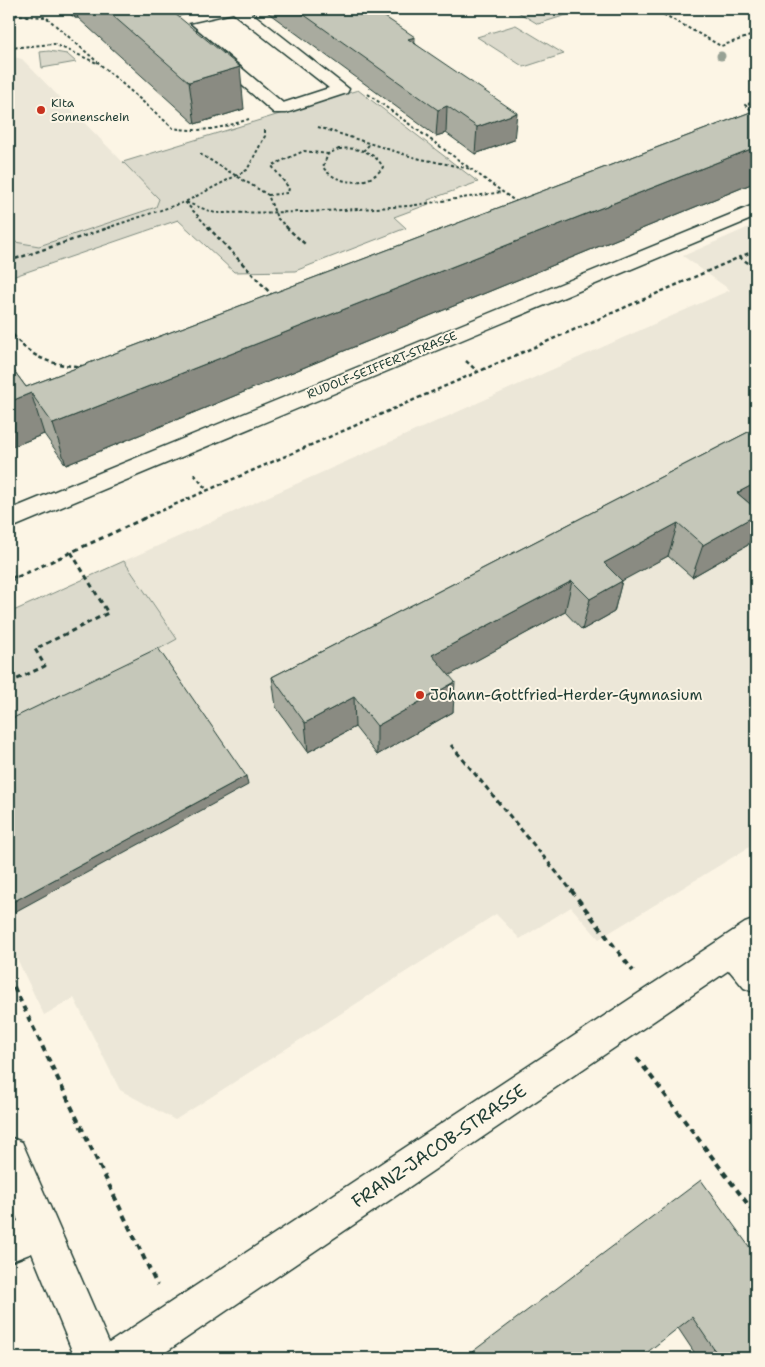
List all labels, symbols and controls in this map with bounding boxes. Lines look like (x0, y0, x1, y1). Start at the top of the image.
place label: Kita Sonnenschein (51, 95, 129, 125)
marker: Kita Sonnenschein (35, 104, 47, 116)
street label: RUDOLF-SEIFFERT-STRASSE (304, 327, 460, 403)
place label: Johann-Gottfried-Herder-Gymnasium (430, 685, 702, 705)
marker: Johann-Gottfried-Herder-Gymnasium (414, 689, 426, 701)
street label: FRANZ-JACOB-STRASSE (347, 1078, 531, 1214)

